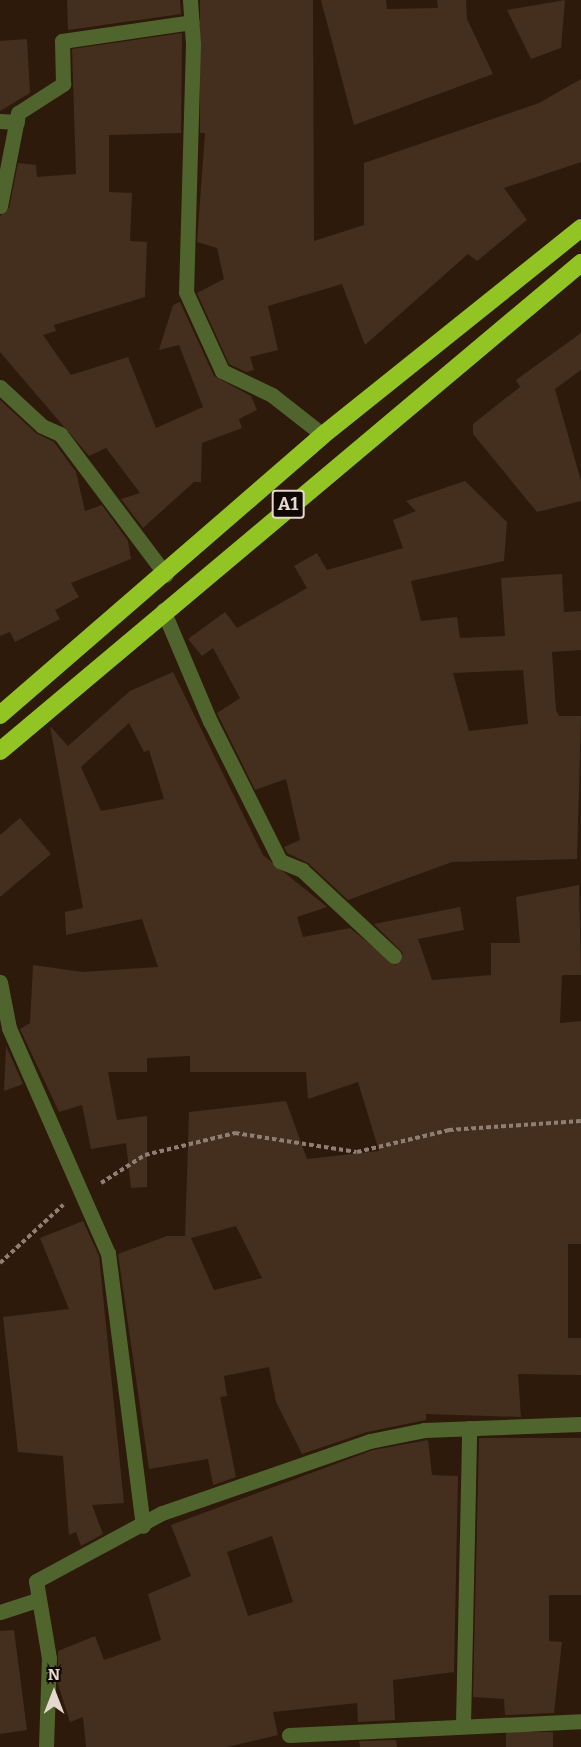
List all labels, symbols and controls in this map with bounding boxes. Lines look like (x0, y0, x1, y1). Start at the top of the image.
road number: A1 (272, 489, 304, 519)
north arrow (24, 1663, 84, 1723)
text: N (48, 1665, 60, 1684)

